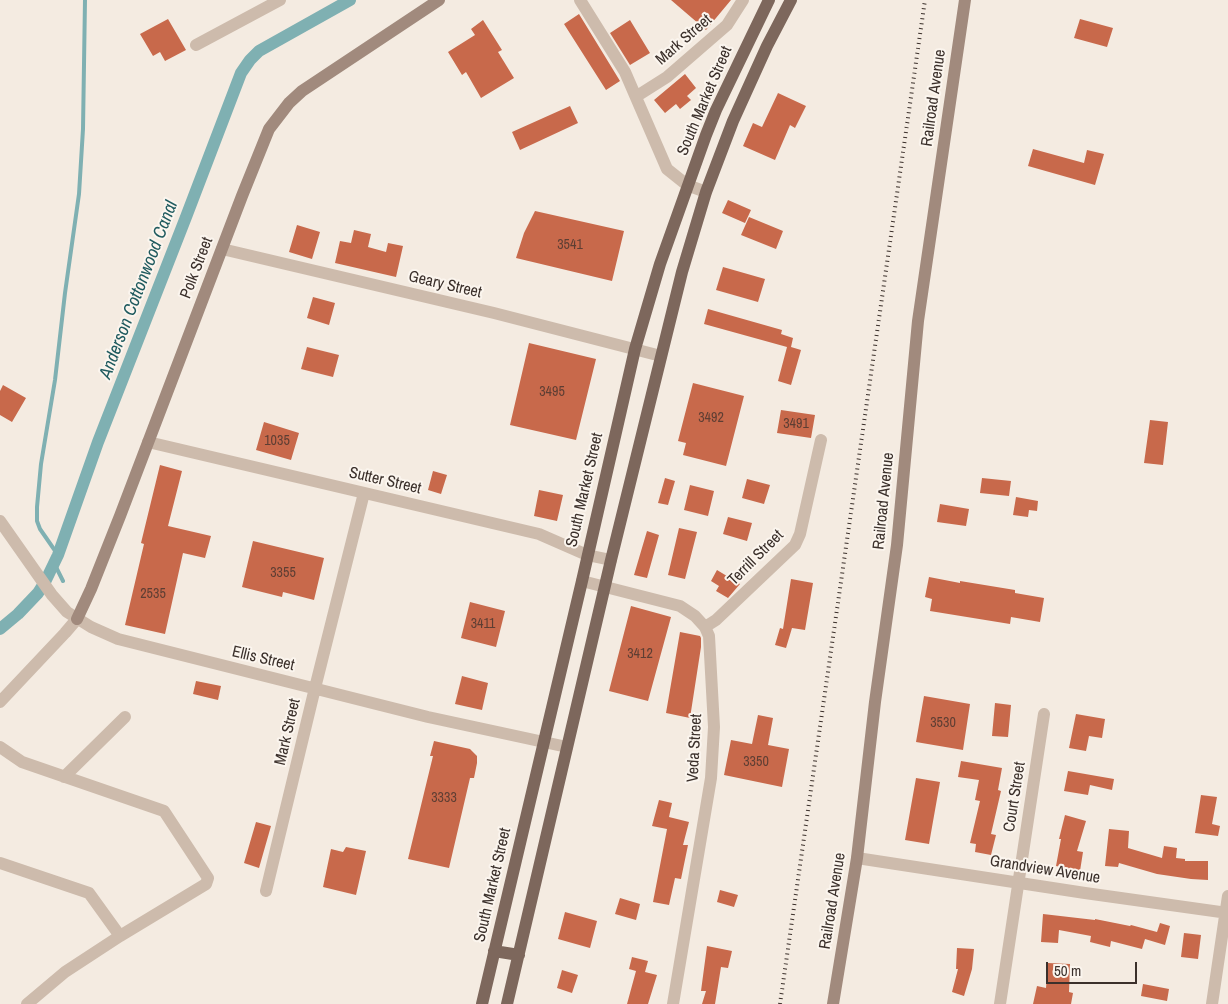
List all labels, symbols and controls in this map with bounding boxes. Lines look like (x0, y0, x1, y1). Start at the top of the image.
street label: Mark Street (652, 11, 716, 69)
street label: South Market Street (673, 44, 737, 158)
street label: Railroad Avenue (918, 48, 950, 148)
water label: Anderson Cottonwood Canal (95, 198, 183, 382)
street label: Polk Street (177, 235, 217, 301)
house number: 3541 (557, 237, 583, 253)
street label: Geary Street (407, 267, 483, 303)
house number: 3495 (539, 384, 565, 400)
house number: 3492 (698, 410, 724, 426)
house number: 3491 (783, 416, 809, 432)
street label: South Market Street (563, 431, 607, 549)
house number: 1035 (264, 433, 290, 449)
street label: Railroad Avenue (869, 452, 899, 550)
street label: Sutter Street (347, 463, 423, 499)
street label: Terrill Street (724, 526, 788, 590)
house number: 3355 (270, 565, 296, 581)
house number: 2535 (140, 586, 166, 602)
house number: 3411 (471, 616, 495, 632)
street label: Ellis Street (230, 643, 296, 675)
house number: 3412 (627, 646, 653, 662)
street label: Mark Street (271, 697, 305, 767)
street label: Veda Street (684, 713, 706, 783)
house number: 3530 (930, 715, 956, 731)
house number: 3350 (743, 754, 769, 770)
street label: Court Street (1000, 761, 1030, 833)
house number: 3333 (431, 790, 457, 806)
street label: South Market Street (471, 826, 515, 944)
street label: Railroad Avenue (816, 851, 850, 951)
street label: Grandview Avenue (989, 852, 1101, 888)
scale bar (1048, 952, 1139, 984)
text: 50 m (1054, 960, 1081, 981)

